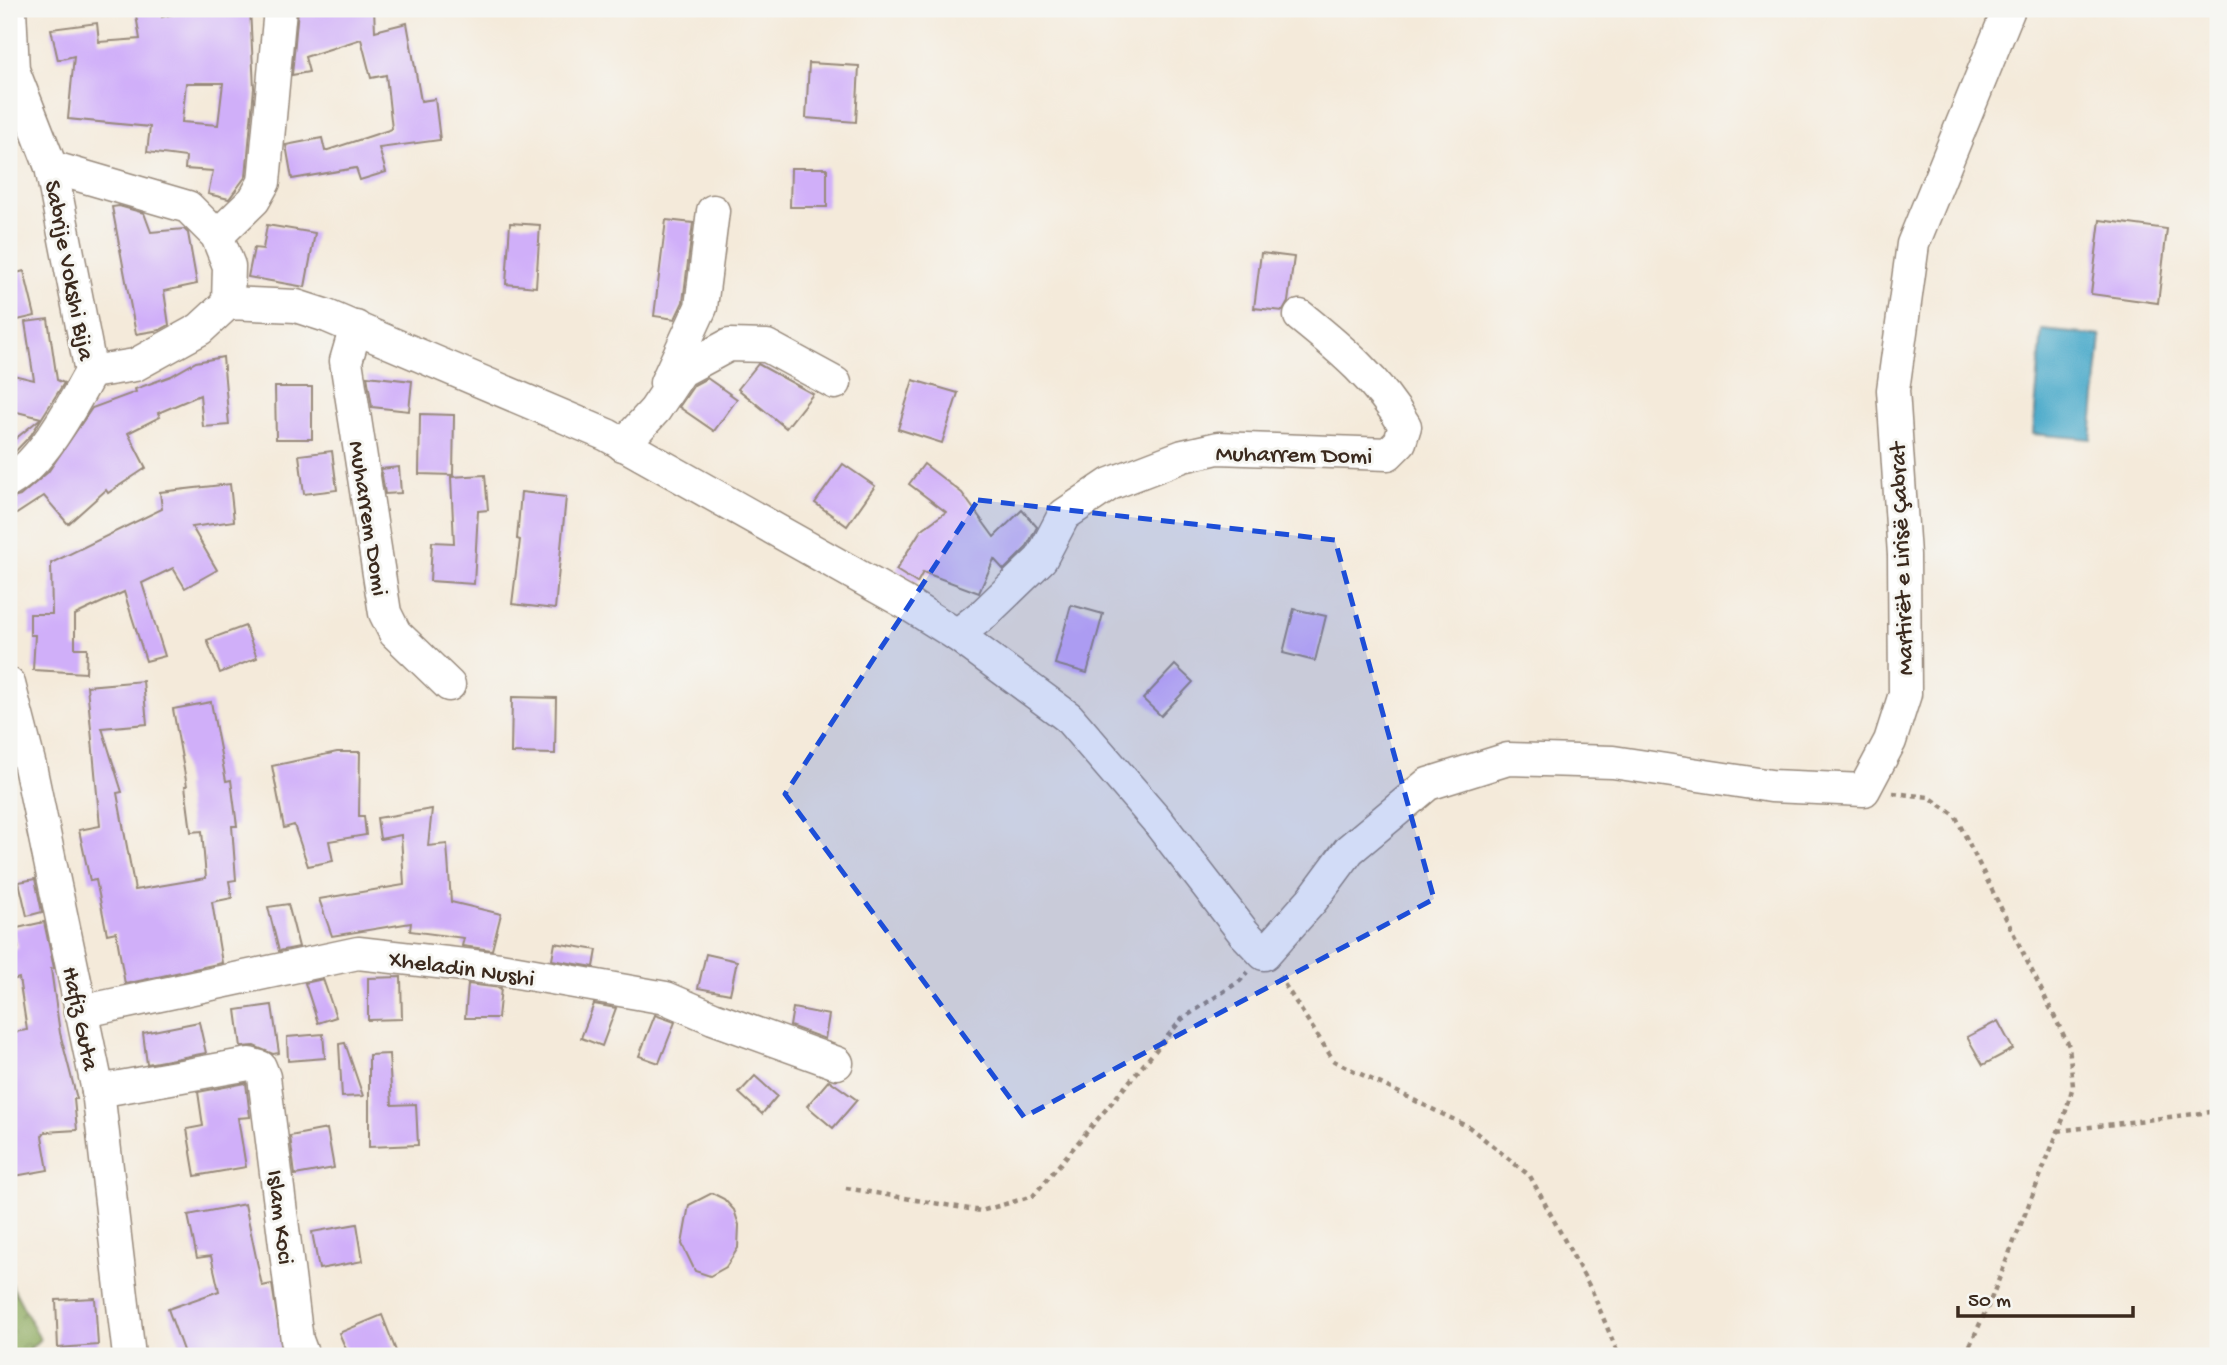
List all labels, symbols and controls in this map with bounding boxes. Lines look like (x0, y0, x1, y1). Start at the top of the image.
street label: Sabrije Vokshi Bija (36, 178, 99, 364)
street label: Muharrem Domi (340, 439, 393, 598)
street label: Martirët e Lirisë Çabrat (1885, 440, 1922, 676)
street label: Muharrem Domi (1215, 441, 1372, 472)
street label: Xheladin Nushi (386, 946, 536, 995)
street label: Hafiz Guta (53, 964, 104, 1074)
street label: Islam Koci (258, 1169, 299, 1266)
scale bar (1958, 1274, 2132, 1318)
text: 50 m (1968, 1290, 2011, 1315)

